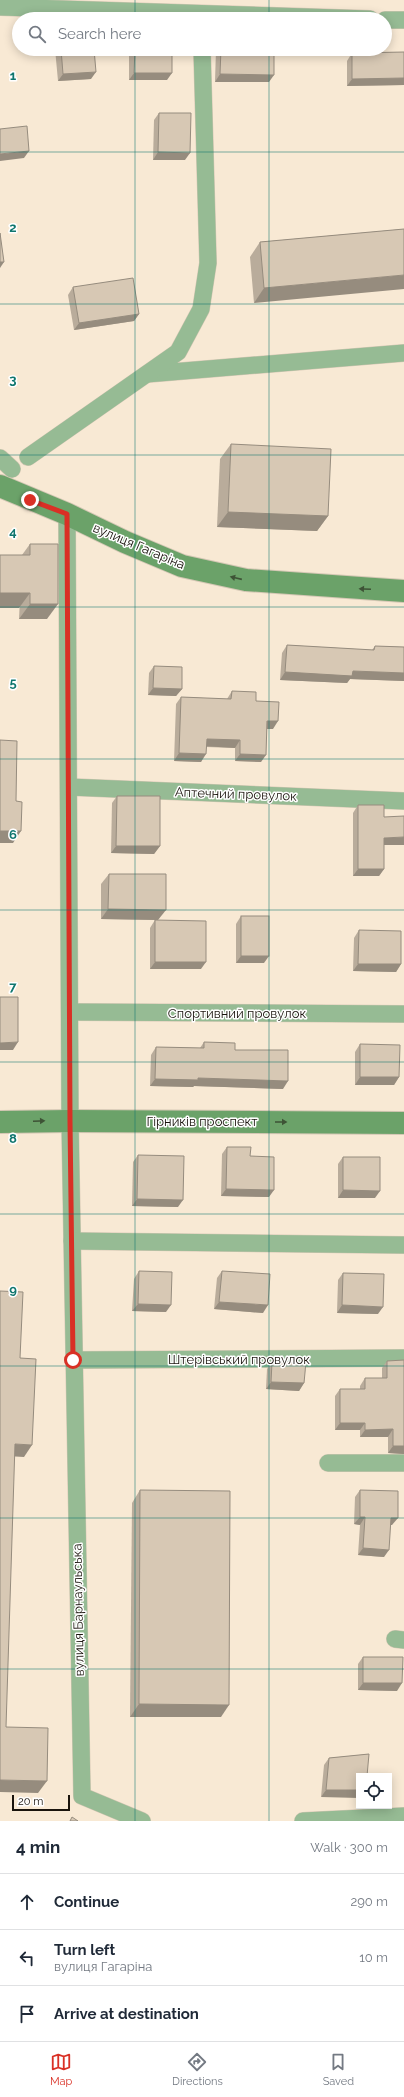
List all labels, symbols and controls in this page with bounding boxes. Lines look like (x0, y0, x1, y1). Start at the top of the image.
search box (12, 12, 392, 56)
icon: search (26, 23, 48, 45)
text: Search here (58, 25, 141, 43)
text: 1 (10, 68, 17, 83)
text: 2 (9, 220, 17, 235)
text: 3 (9, 372, 17, 387)
route end (21, 491, 39, 509)
street label: вулиця Гагаріна (91, 520, 187, 572)
text: 4 (9, 524, 17, 539)
one-way arrow (229, 574, 242, 580)
one-way arrow (359, 585, 371, 592)
text: 5 (9, 675, 17, 690)
street label: Аптечний провулок (175, 784, 298, 804)
text: 6 (9, 827, 17, 842)
text: 7 (9, 979, 17, 994)
street label: Спортивний провулок (168, 1006, 306, 1021)
street label: Гірників проспект (147, 1114, 257, 1129)
one-way arrow (33, 1118, 45, 1125)
one-way arrow (275, 1119, 288, 1125)
text: 8 (9, 1131, 17, 1146)
text: 9 (9, 1282, 17, 1297)
route start (64, 1351, 82, 1369)
street label: Штерівський провулок (168, 1352, 310, 1367)
street label: вулиця Барнаульська (69, 1543, 87, 1677)
map controls (356, 1773, 392, 1809)
button: locate (356, 1773, 392, 1809)
scale bar (12, 1793, 70, 1812)
text: 20 m (18, 1795, 43, 1808)
text: 4 min (16, 1837, 60, 1857)
text: Walk · 300 m (310, 1840, 388, 1855)
icon: ahead (16, 1891, 38, 1913)
text: Continue (54, 1893, 119, 1911)
text: 290 m (350, 1894, 388, 1909)
text: Turn left (54, 1941, 115, 1959)
icon: left (16, 1947, 38, 1969)
text: 10 m (359, 1950, 388, 1965)
text: вулиця Гагаріна (54, 1959, 152, 1974)
icon: arrive (16, 2003, 38, 2025)
text: Arrive at destination (54, 2005, 199, 2023)
tab: Map (50, 2051, 72, 2088)
tab: Directions (172, 2051, 223, 2088)
tab: Saved (323, 2051, 354, 2088)

